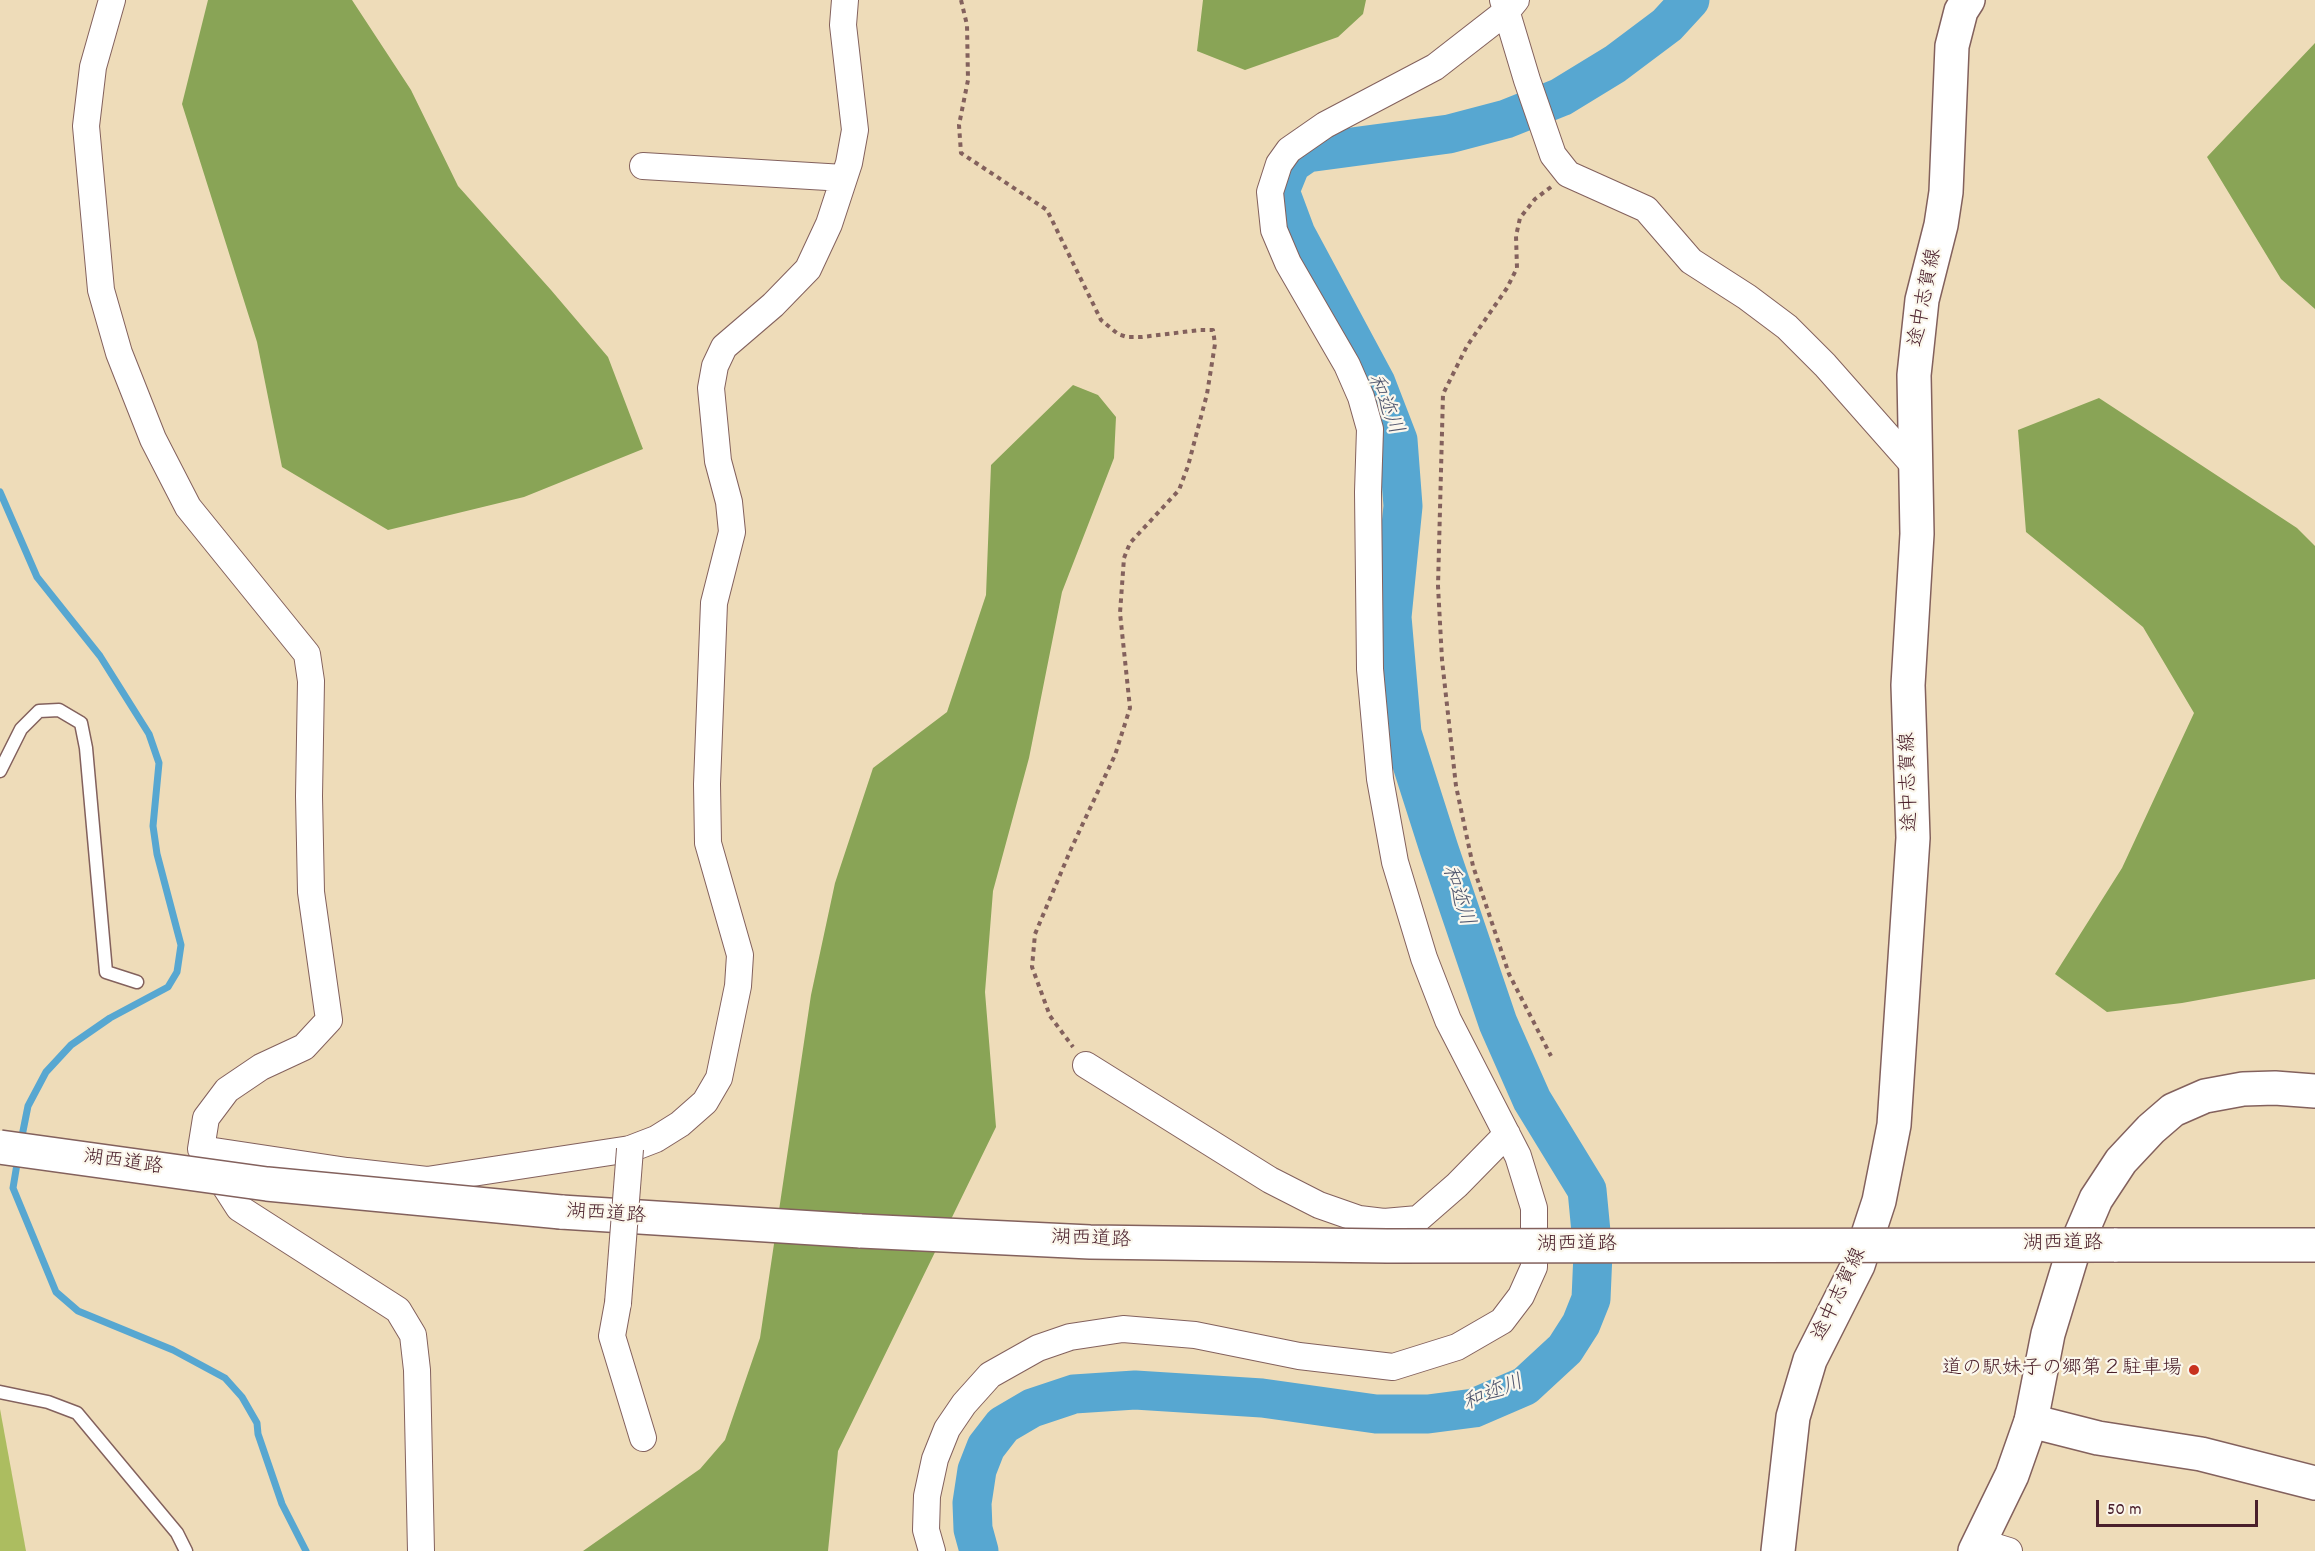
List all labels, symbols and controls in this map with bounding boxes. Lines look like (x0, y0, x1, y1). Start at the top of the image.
street label: 途中志賀線 (1906, 247, 1948, 349)
water label: 和迩川 (1360, 371, 1406, 439)
street label: 途中志賀線 (1897, 732, 1925, 832)
water label: 和迩川 (1434, 862, 1478, 930)
street label: 湖西道路 (82, 1147, 164, 1181)
street label: 湖西道路 (565, 1201, 647, 1231)
street label: 湖西道路 (1051, 1228, 1131, 1254)
street label: 湖西道路 (2023, 1233, 2103, 1257)
street label: 湖西道路 (1537, 1234, 1617, 1258)
street label: 途中志賀線 (1809, 1245, 1873, 1345)
place label: 道の駅妹子の郷第２駐車場 (1942, 1358, 2182, 1382)
marker: 道の駅妹子の郷第２駐車場 (2187, 1363, 2201, 1377)
water label: 和迩川 (1460, 1372, 1528, 1418)
scale bar (2099, 1488, 2261, 1526)
text: 50 m (2107, 1498, 2142, 1523)

